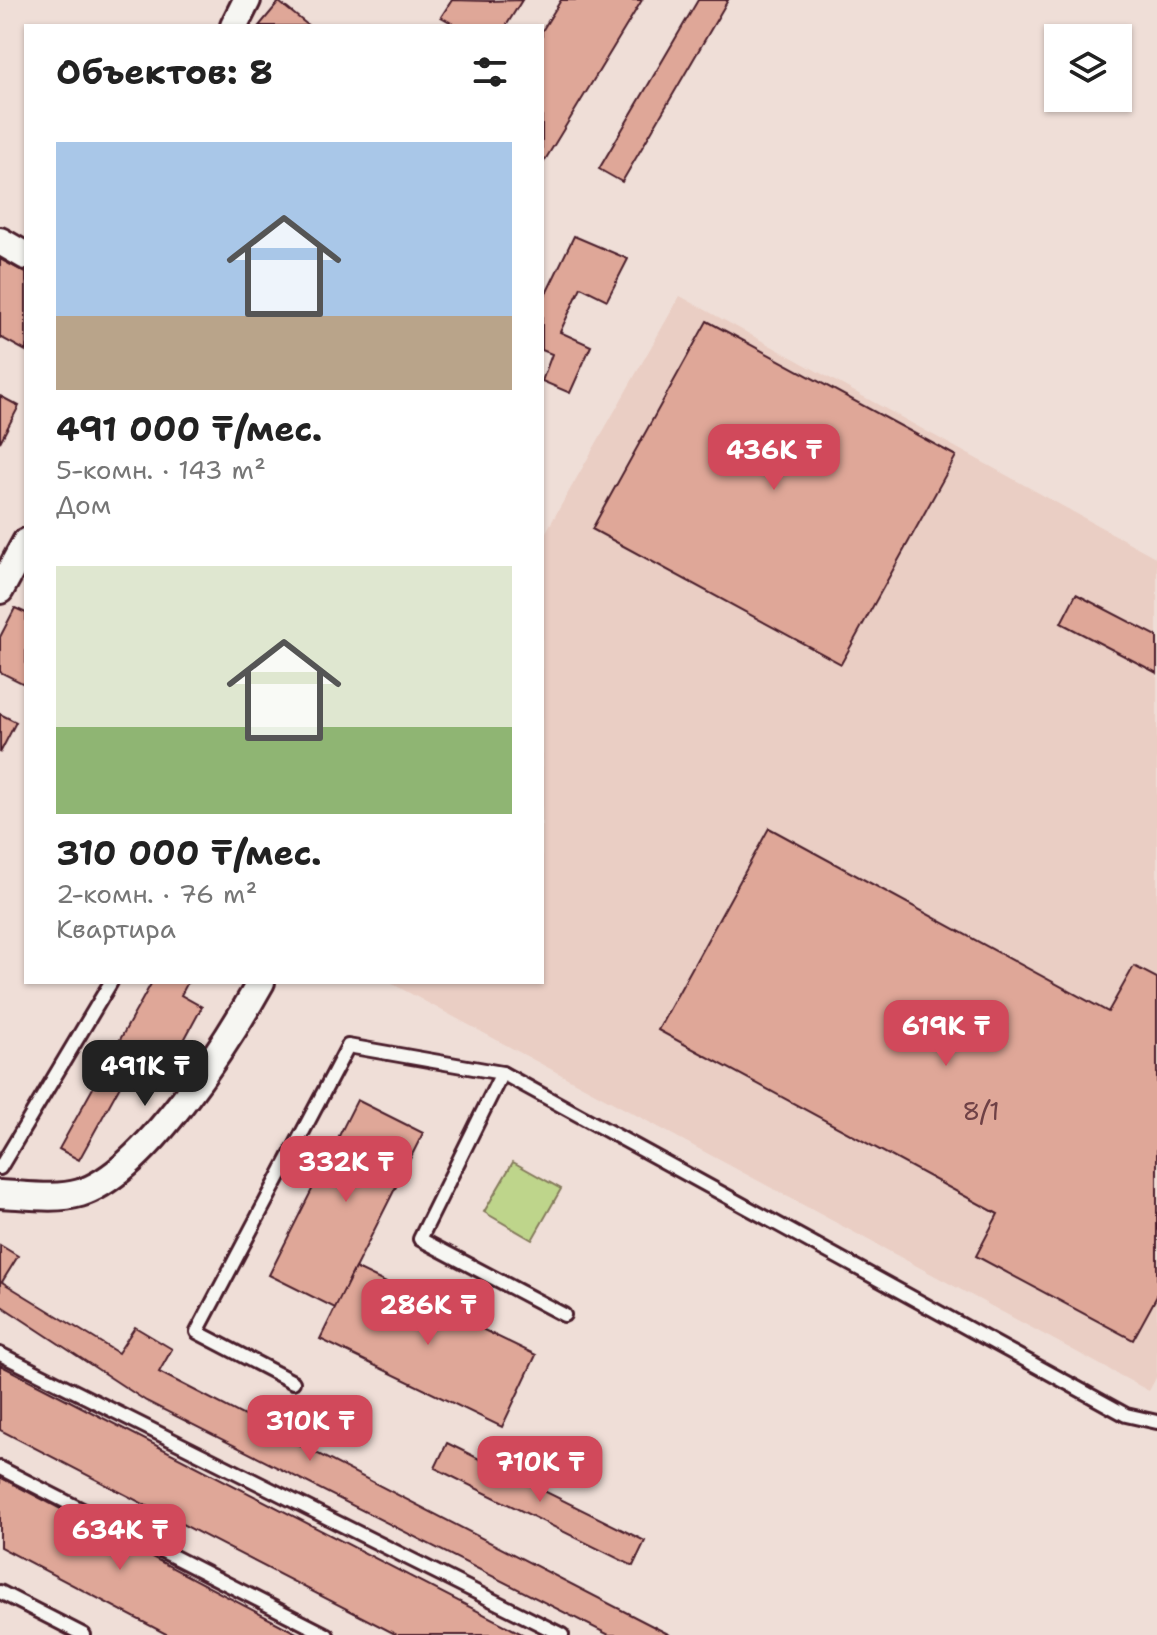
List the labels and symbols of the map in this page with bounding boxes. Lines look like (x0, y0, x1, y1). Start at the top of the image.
pin: 436K ₸ (709, 424, 839, 492)
pin: 619K ₸ (881, 1000, 1011, 1068)
pin: 491K ₸ (80, 1040, 210, 1108)
house number: 8/1 (962, 1093, 1000, 1128)
pin: 332K ₸ (281, 1136, 411, 1204)
pin: 286K ₸ (363, 1279, 493, 1347)
pin: 310K ₸ (245, 1395, 375, 1463)
pin: 710K ₸ (475, 1436, 605, 1504)
pin: 634K ₸ (55, 1504, 185, 1572)

